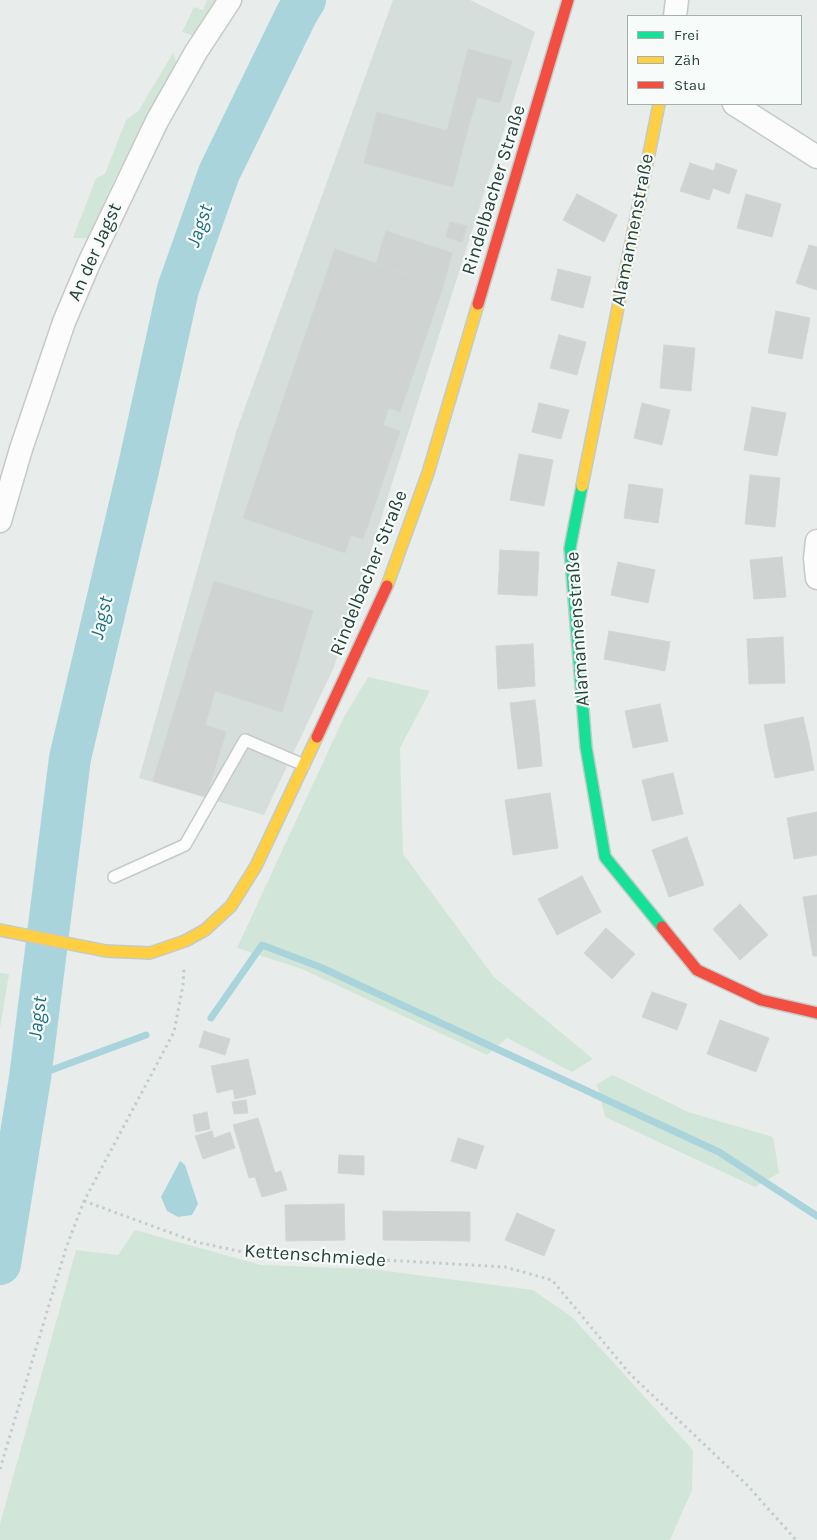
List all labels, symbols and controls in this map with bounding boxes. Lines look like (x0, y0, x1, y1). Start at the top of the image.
legend (627, 15, 802, 105)
text: Frei (674, 26, 699, 44)
text: Zäh (674, 51, 700, 69)
text: Stau (674, 76, 706, 94)
street label: Rindelbacher Straße (457, 102, 531, 278)
street label: Alamannenstraße (607, 152, 659, 308)
street label: An der Jagst (63, 199, 127, 305)
water label: Jagst (182, 201, 218, 251)
street label: Rindelbacher Straße (325, 487, 413, 659)
street label: Alamannenstraße (561, 551, 595, 707)
water label: Jagst (85, 594, 119, 642)
water label: Jagst (23, 995, 53, 1041)
street label: Kettenschmiede (243, 1240, 387, 1272)

